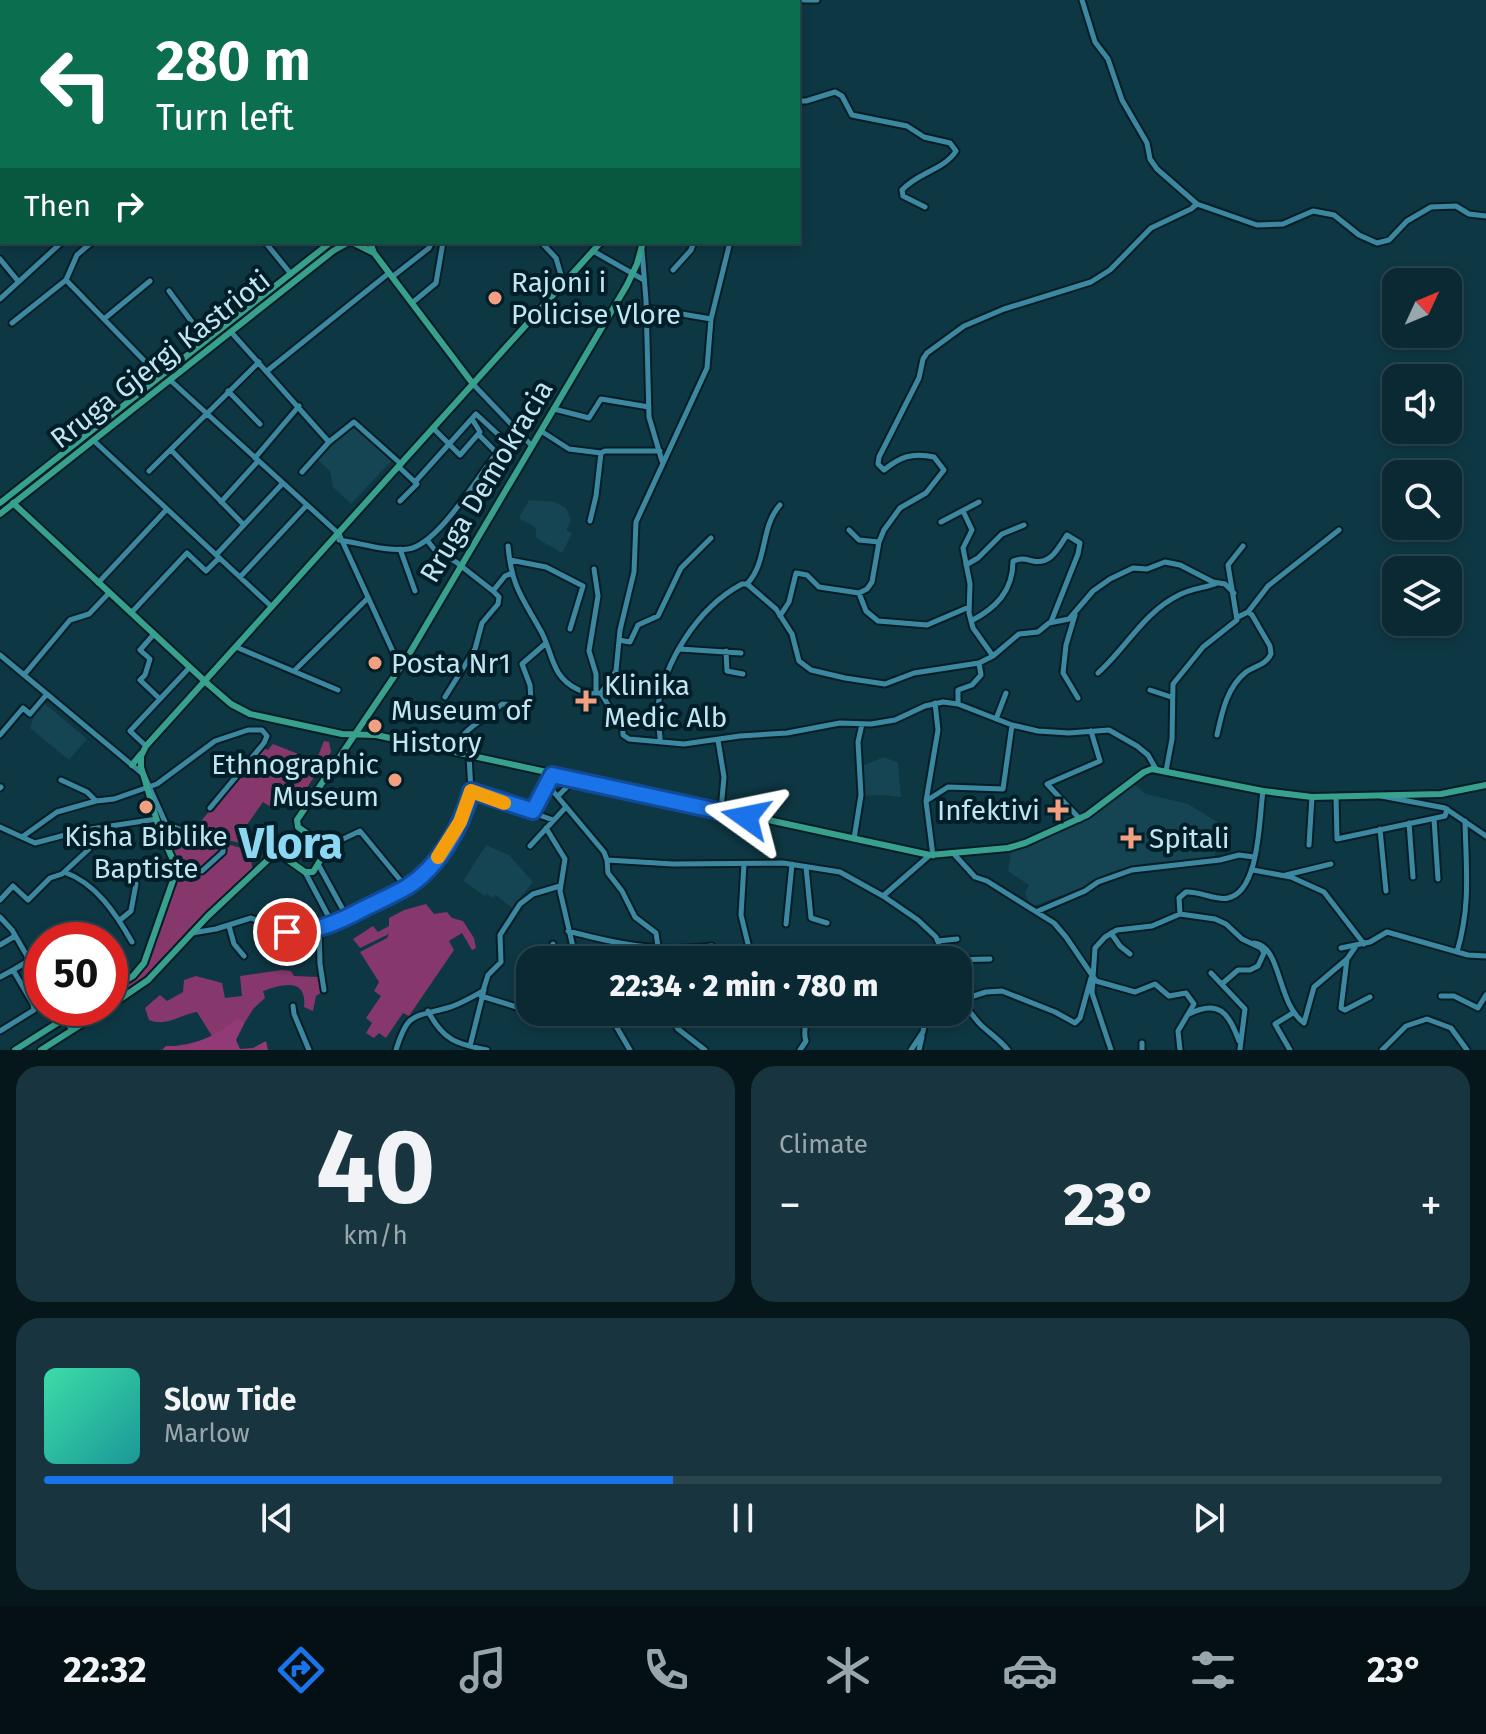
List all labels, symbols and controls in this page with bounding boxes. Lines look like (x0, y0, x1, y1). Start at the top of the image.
text: 280 m (156, 28, 311, 95)
icon: left (24, 32, 128, 136)
text: Turn left (156, 96, 294, 140)
icon: right (107, 184, 151, 228)
text: Then (24, 188, 91, 224)
street label: Rruga Gjergj Kastrioti (44, 264, 277, 455)
place label: Rajoni i Policise Vlore (511, 266, 681, 331)
north arrow (1382, 268, 1462, 348)
map controls (1382, 268, 1462, 636)
marker: Rajoni i Policise Vlore (486, 289, 504, 307)
button: sound (1382, 364, 1462, 444)
street label: Rruga Demokracia (413, 374, 560, 588)
button: search (1382, 460, 1462, 540)
button: layers (1382, 556, 1462, 636)
place label: Posta Nr1 (391, 647, 511, 680)
marker: Posta Nr1 (366, 654, 384, 672)
place label: Klinika Medic Alb (604, 669, 727, 734)
marker: Klinika Medic Alb (575, 690, 597, 712)
place label: Museum of History (391, 694, 533, 759)
marker: Museum of History (366, 717, 384, 735)
place label: Ethnographic Museum (211, 748, 379, 813)
marker: Ethnographic Museum (386, 771, 404, 789)
position arrow (704, 775, 788, 859)
place label: Infektivi (937, 794, 1040, 827)
marker: Kisha Biblike Baptiste (137, 798, 155, 816)
marker: Infektivi (1047, 799, 1069, 821)
district label: Vlora (238, 817, 343, 870)
place label: Kisha Biblike Baptiste (64, 820, 228, 885)
place label: Spitali (1149, 822, 1230, 855)
marker: Spitali (1120, 827, 1142, 849)
pin (253, 898, 321, 966)
icon: arrive (265, 910, 309, 954)
speed limit sign: 50 (24, 922, 128, 1026)
text: 22:34 · 2 min · 780 m (610, 968, 878, 1004)
text: 40 (316, 1105, 435, 1230)
text: Climate (779, 1129, 868, 1160)
text: 23° (1064, 1169, 1157, 1241)
text: − (779, 1179, 801, 1232)
text: + (1420, 1179, 1442, 1232)
text: km/h (343, 1220, 408, 1251)
text: Slow Tide (164, 1382, 296, 1418)
text: Marlow (164, 1418, 250, 1449)
icon: previous (255, 1496, 299, 1540)
icon: pause (721, 1496, 765, 1540)
icon: next (1187, 1496, 1231, 1540)
icon: directions (273, 1642, 329, 1698)
icon: music (455, 1642, 511, 1698)
icon: phone (638, 1642, 694, 1698)
icon: climate (820, 1642, 876, 1698)
icon: car (1002, 1642, 1058, 1698)
icon: filters (1185, 1642, 1241, 1698)
text: 22:32 (63, 1648, 147, 1692)
text: 23° (1367, 1648, 1423, 1692)

